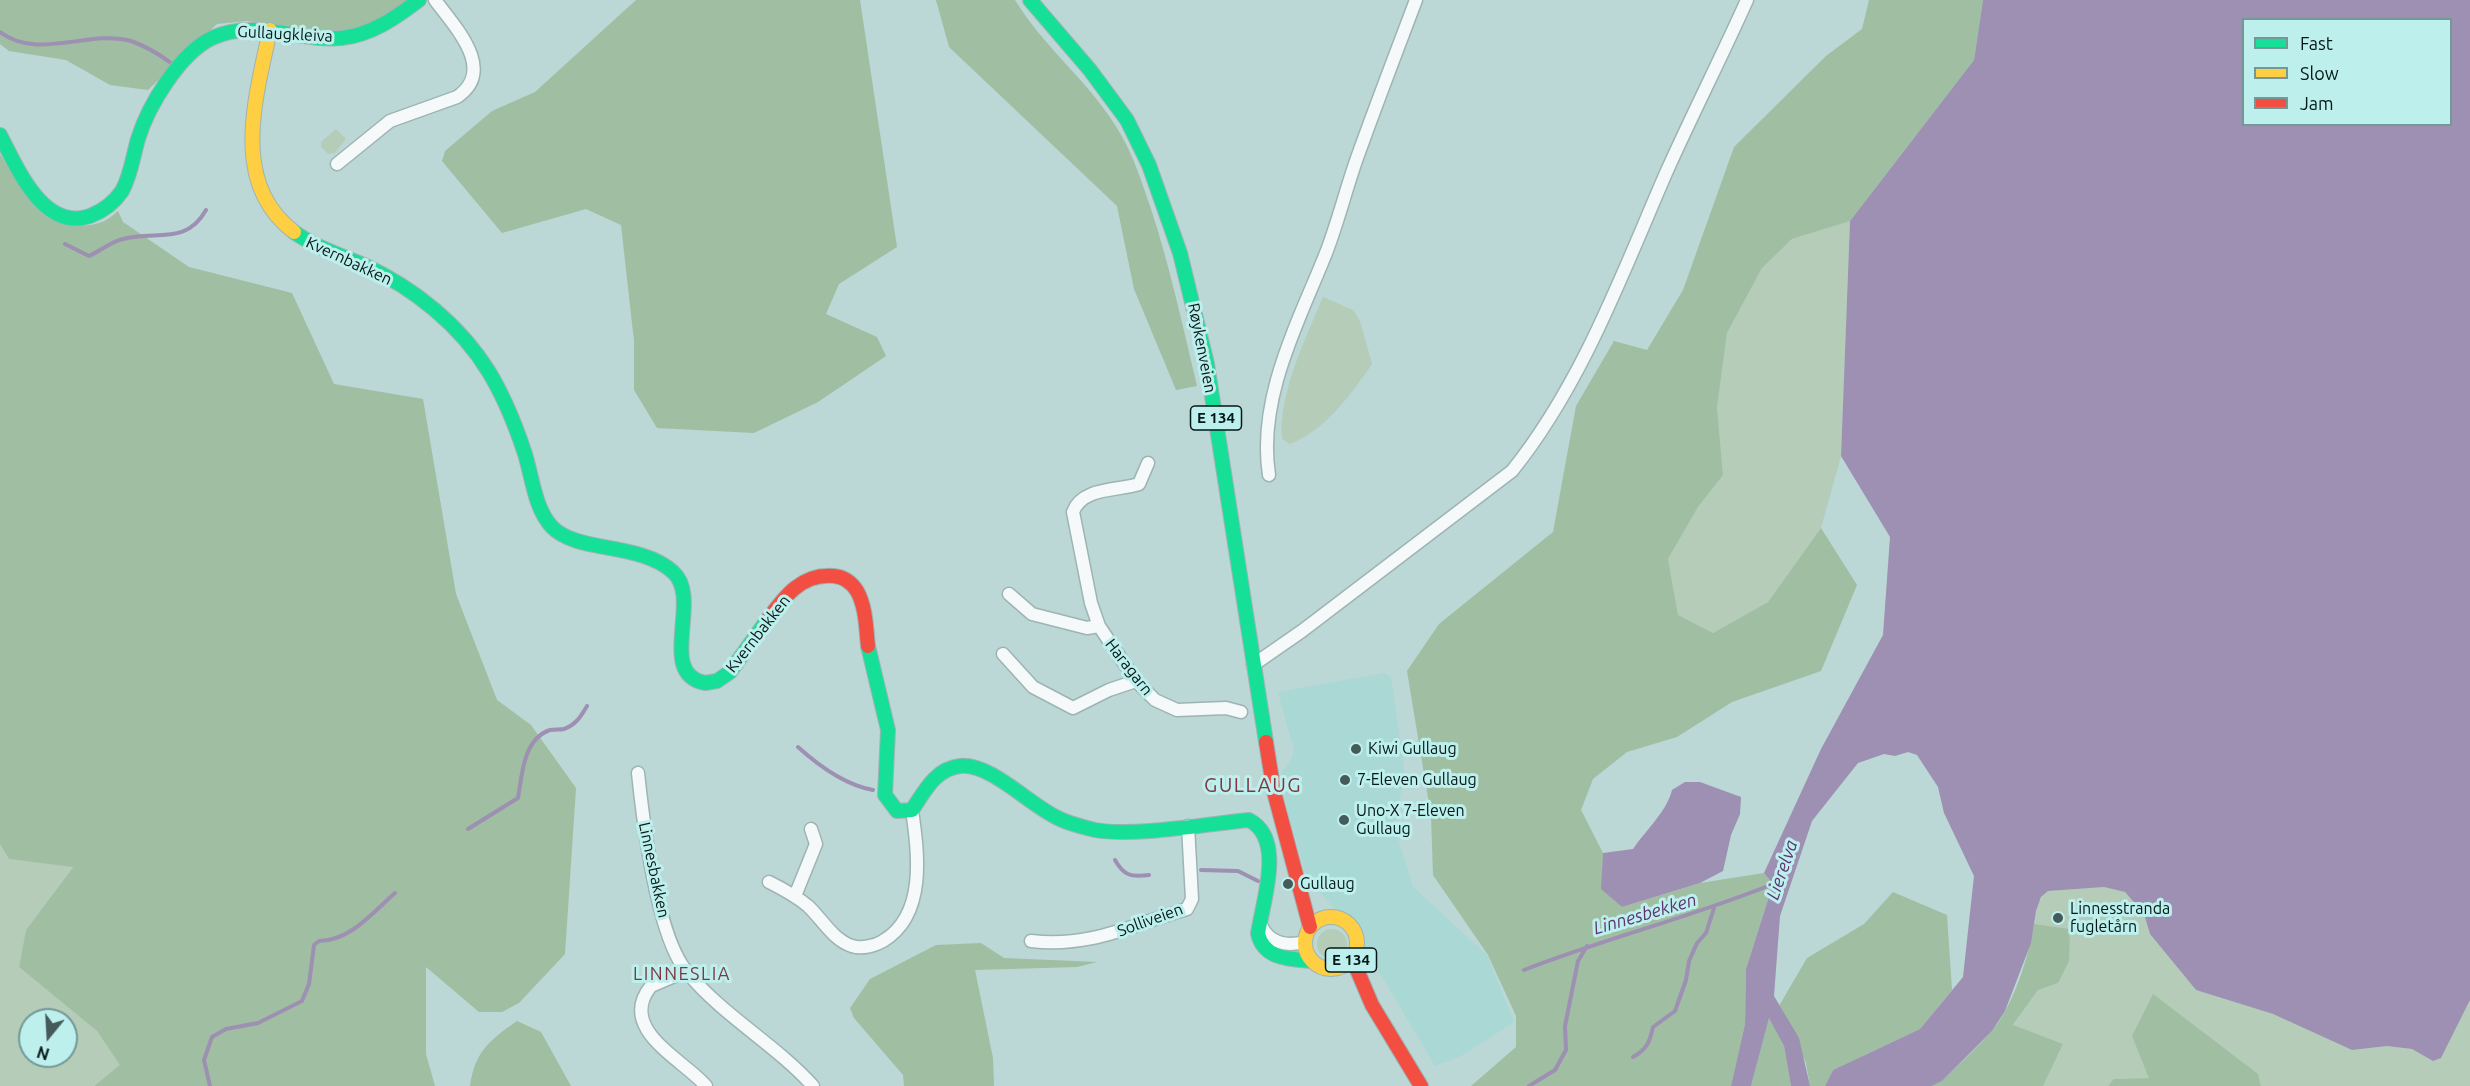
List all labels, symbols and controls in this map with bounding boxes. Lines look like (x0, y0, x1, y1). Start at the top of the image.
legend (2242, 18, 2452, 126)
street label: Gullaugkleiva (237, 22, 333, 46)
text: Fast (2300, 33, 2333, 53)
text: Slow (2300, 63, 2339, 83)
text: Jam (2300, 93, 2334, 113)
street label: Kvernbakken (303, 233, 395, 289)
street label: Røykenveien (1184, 301, 1220, 395)
road number: E 134 (1190, 406, 1242, 430)
street label: Kvernbakken (722, 591, 794, 677)
street label: Haragarn (1101, 635, 1157, 699)
place label: Kiwi Gullaug (1368, 739, 1457, 759)
marker: Kiwi Gullaug (1349, 742, 1363, 756)
place label: 7-Eleven Gullaug (1357, 770, 1477, 790)
district label: GULLAUG (1204, 773, 1302, 797)
marker: 7-Eleven Gullaug (1338, 773, 1352, 787)
place label: Uno-X 7-Eleven Gullaug (1356, 801, 1465, 839)
marker: Uno-X 7-Eleven Gullaug (1337, 813, 1351, 827)
street label: Linnesbakken (634, 820, 674, 920)
water label: Lierelva (1762, 837, 1802, 903)
place label: Gullaug (1300, 874, 1355, 894)
marker: Gullaug (1281, 877, 1295, 891)
water label: Linnesbekken (1591, 889, 1699, 939)
street label: Solliveien (1115, 899, 1185, 941)
place label: Linnesstranda fugletårn (2070, 899, 2170, 937)
marker: Linnesstranda fugletårn (2051, 911, 2065, 925)
road number: E 134 (1326, 948, 1376, 972)
district label: LINNESLIA (633, 963, 731, 985)
north arrow (18, 1008, 78, 1068)
text: N (35, 1043, 52, 1064)

